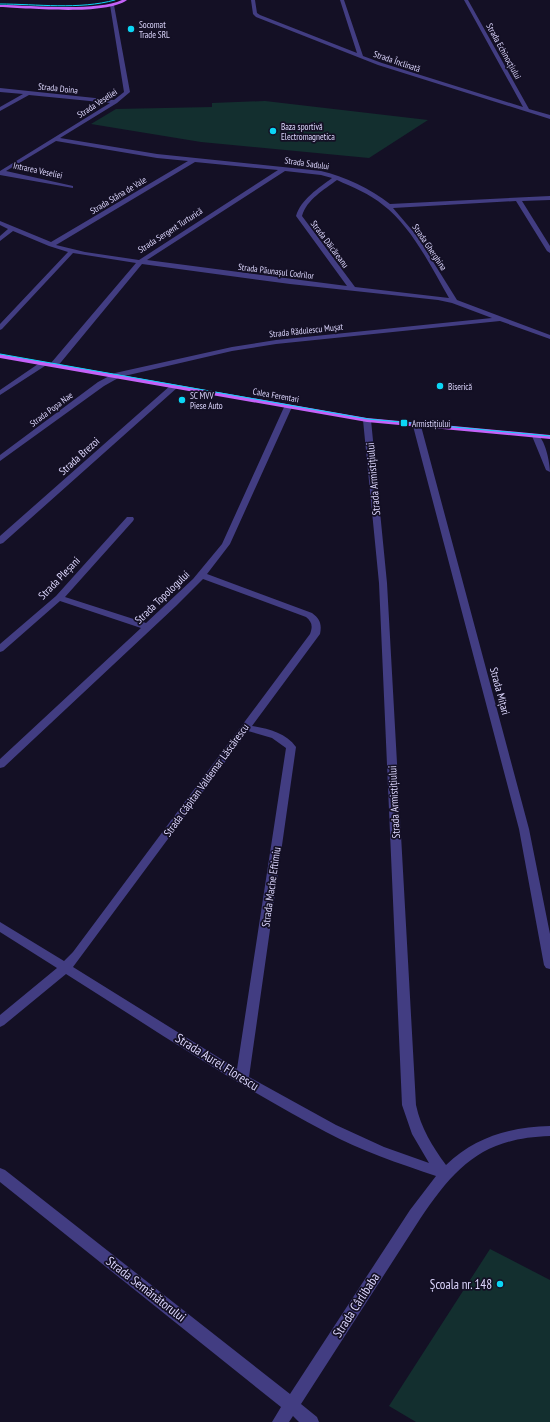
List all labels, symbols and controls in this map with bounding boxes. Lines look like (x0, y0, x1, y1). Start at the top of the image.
place label: Socomat Trade SRL (139, 19, 170, 40)
street label: Strada Echinocțiului (483, 21, 524, 81)
marker: Socomat Trade SRL (126, 24, 136, 34)
street label: Strada Înclinată (372, 48, 422, 74)
street label: Strada Doina (38, 80, 79, 96)
street label: Strada Veseliei (75, 86, 119, 120)
place label: Baza sportivă Electromagnetica (281, 121, 335, 142)
marker: Baza sportivă Electromagnetica (268, 126, 278, 136)
street label: Strada Sadului (284, 154, 330, 172)
street label: Intrarea Veseliei (12, 159, 64, 181)
street label: Strada Stâna de Vale (88, 174, 148, 216)
street label: Strada Sergent Turturică (136, 205, 205, 255)
street label: Strada Dăicăreanu (309, 218, 351, 270)
street label: Strada Gherghina (410, 222, 450, 273)
street label: Strada Păunașul Codrilor (237, 261, 315, 282)
street label: Strada Rădulescu Mușat (269, 321, 344, 340)
marker: Biserică (435, 381, 445, 391)
place label: Biserică (448, 381, 473, 392)
street label: Calea Ferentari (252, 386, 300, 405)
street label: Strada Popa Nae (27, 389, 75, 429)
place label: SC MVV Piese Auto (190, 390, 223, 411)
marker: SC MVV Piese Auto (177, 395, 187, 405)
marker: Armistițiului (399, 418, 409, 428)
place label: Armistițiului (412, 418, 450, 430)
street label: Strada Brezoi (56, 434, 102, 478)
street label: Strada Armistițiului (363, 442, 383, 516)
street label: Strada Pleșani (35, 554, 83, 602)
street label: Strada Topologului (132, 567, 192, 627)
street label: Strada Mițari (487, 666, 513, 716)
street label: Strada Căpitan Valdemar Lăscărescu (160, 721, 252, 839)
street label: Strada Armistițiului (385, 765, 403, 839)
street label: Strada Mache Eftimiu (258, 846, 284, 928)
street label: Strada Aurel Florescu (172, 1030, 262, 1094)
street label: Strada Semănătorului (103, 1253, 189, 1326)
street label: Strada Cârlibaba (329, 1269, 383, 1341)
place label: Școala nr. 148 (430, 1276, 492, 1293)
marker: Școala nr. 148 (495, 1279, 505, 1289)

